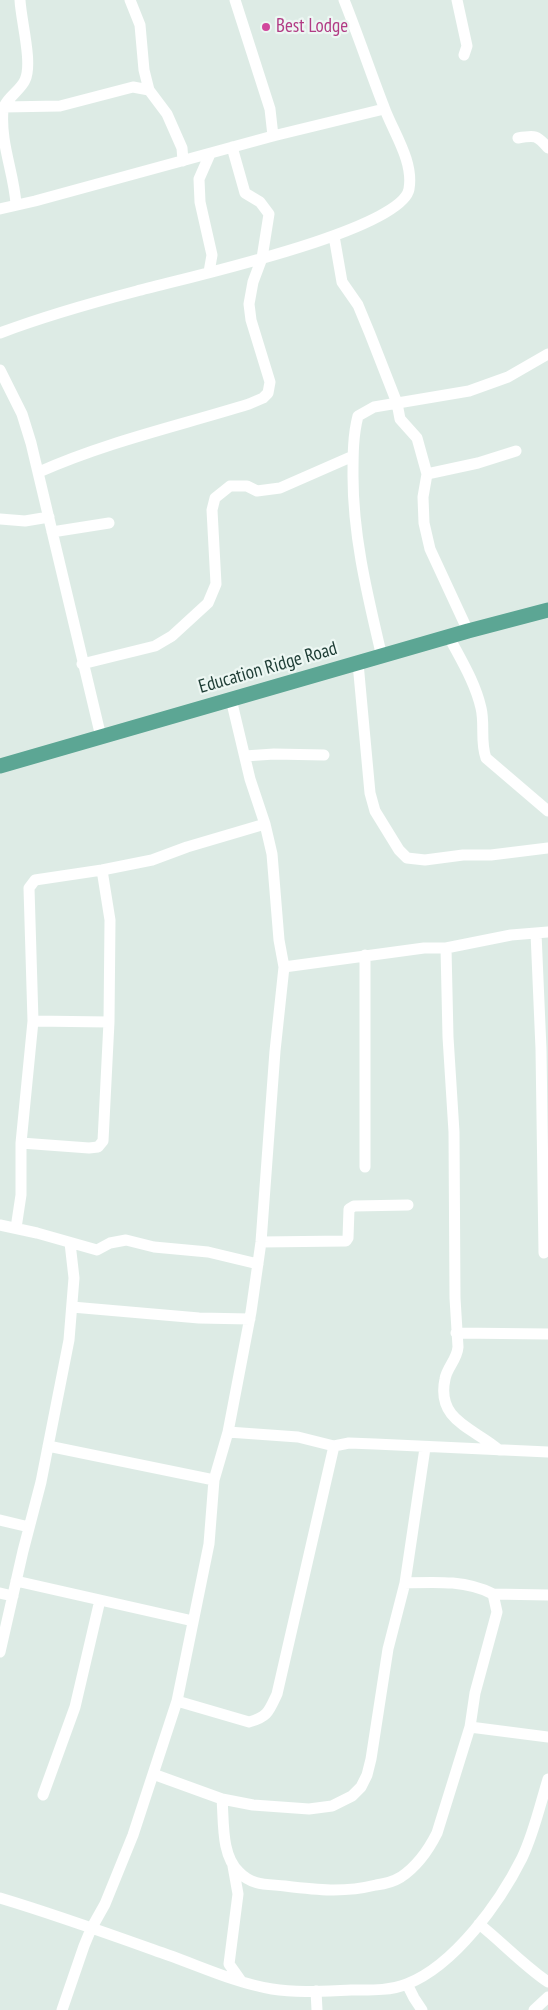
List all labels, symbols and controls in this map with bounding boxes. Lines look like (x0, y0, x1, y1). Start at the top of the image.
place label: Best Lodge (276, 16, 348, 38)
marker: Best Lodge (260, 21, 272, 33)
street label: Education Ridge Road (196, 637, 340, 699)

